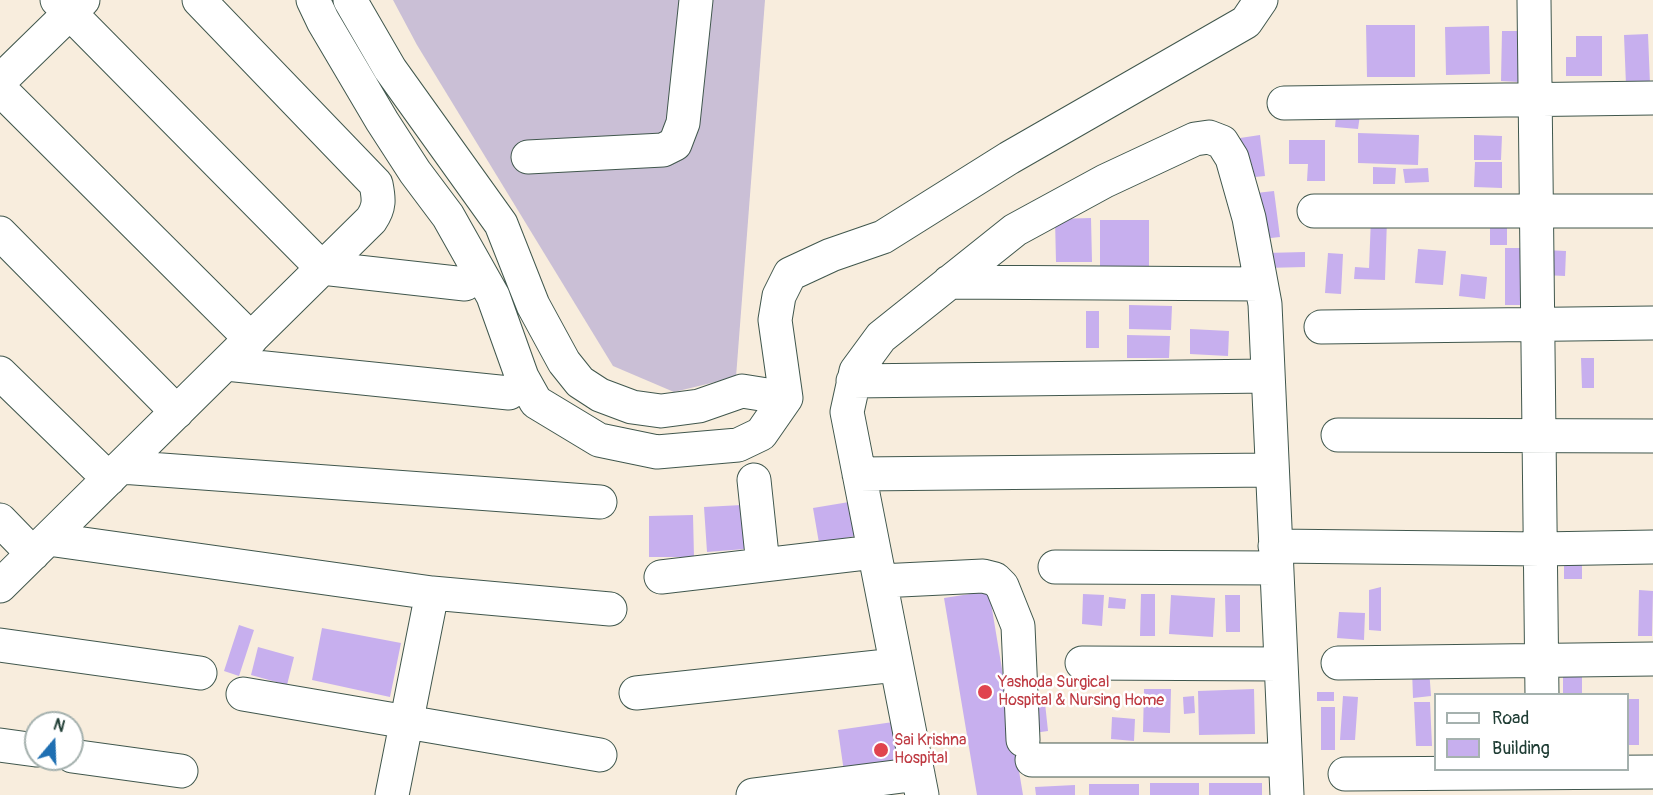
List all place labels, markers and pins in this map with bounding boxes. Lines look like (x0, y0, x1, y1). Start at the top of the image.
place label: Yashoda Surgical Hospital & Nursing Home (998, 673, 1164, 711)
marker: Yashoda Surgical Hospital & Nursing Home (976, 683, 994, 701)
place label: Sai Krishna Hospital (894, 731, 966, 769)
marker: Sai Krishna Hospital (872, 741, 890, 759)

